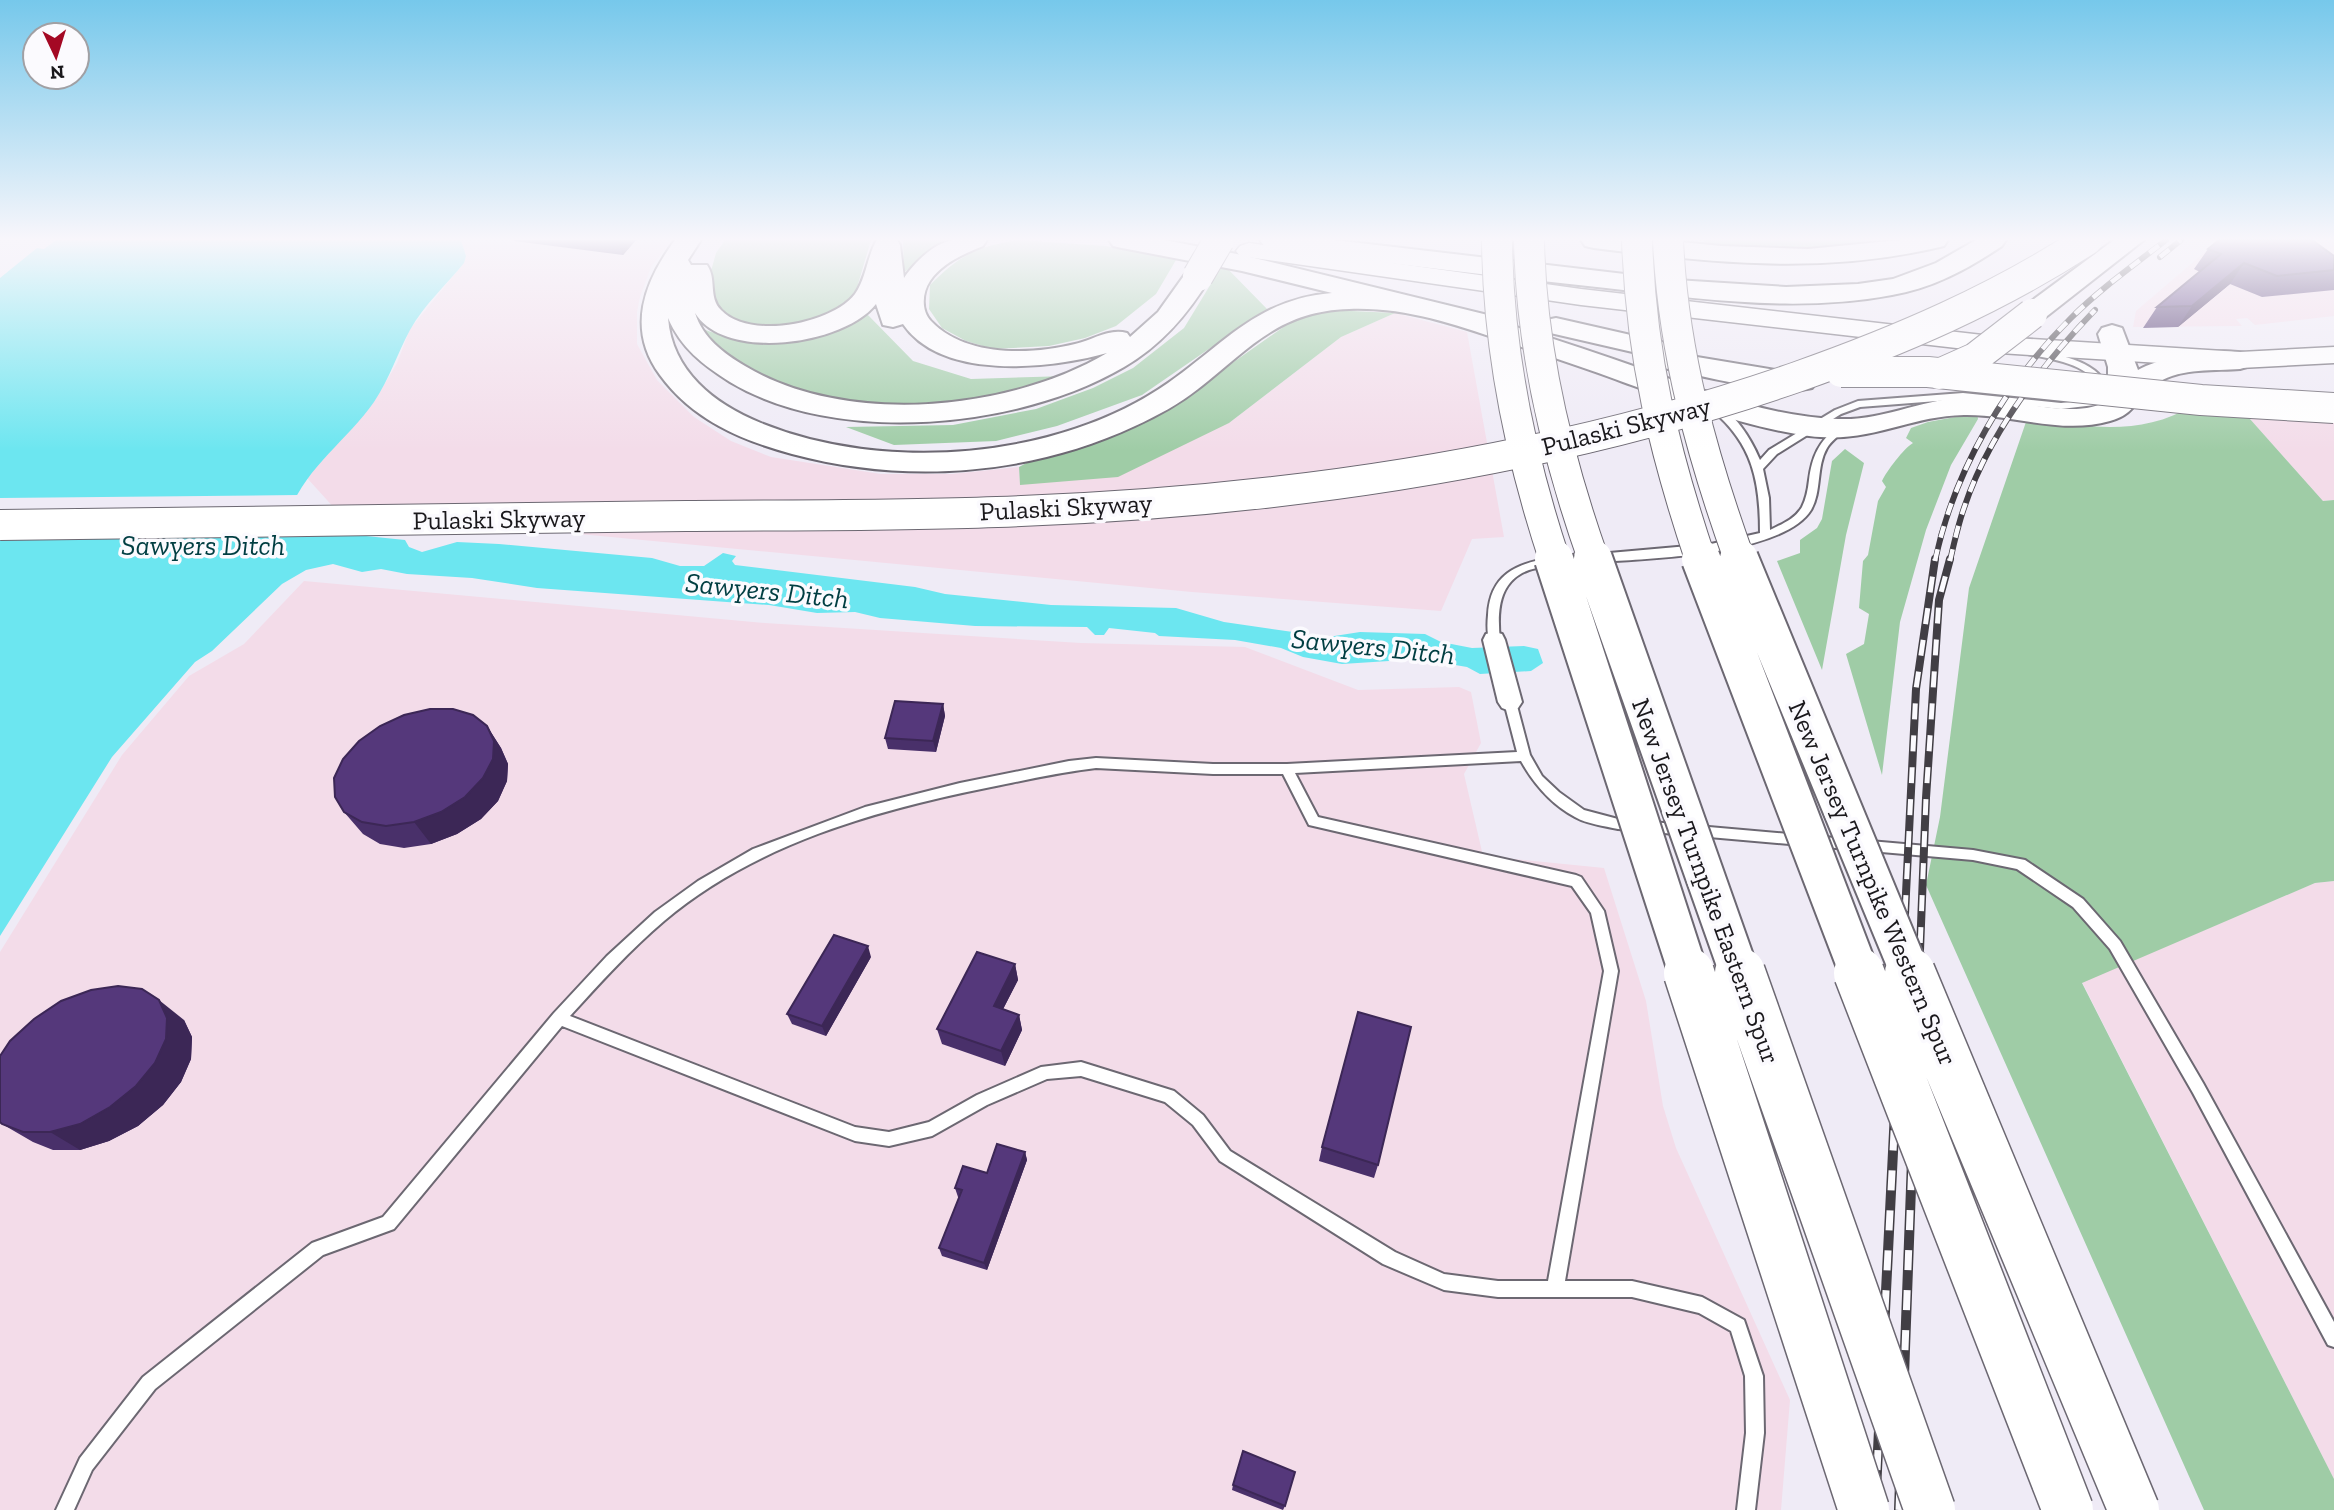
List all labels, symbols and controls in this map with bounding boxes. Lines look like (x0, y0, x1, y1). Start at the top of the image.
north arrow (21, 21, 91, 91)
text: N (49, 60, 65, 84)
street label: Pulaski Skyway (1538, 389, 1714, 462)
street label: Pulaski Skyway (979, 486, 1154, 528)
street label: Pulaski Skyway (412, 501, 586, 537)
water label: Sawyers Ditch (121, 529, 285, 562)
water label: Sawyers Ditch (684, 566, 850, 615)
water label: Sawyers Ditch (1290, 622, 1456, 671)
street label: New Jersey Turnpike Eastern Spur (1625, 694, 1787, 1068)
street label: New Jersey Turnpike Western Spur (1781, 696, 1965, 1070)

